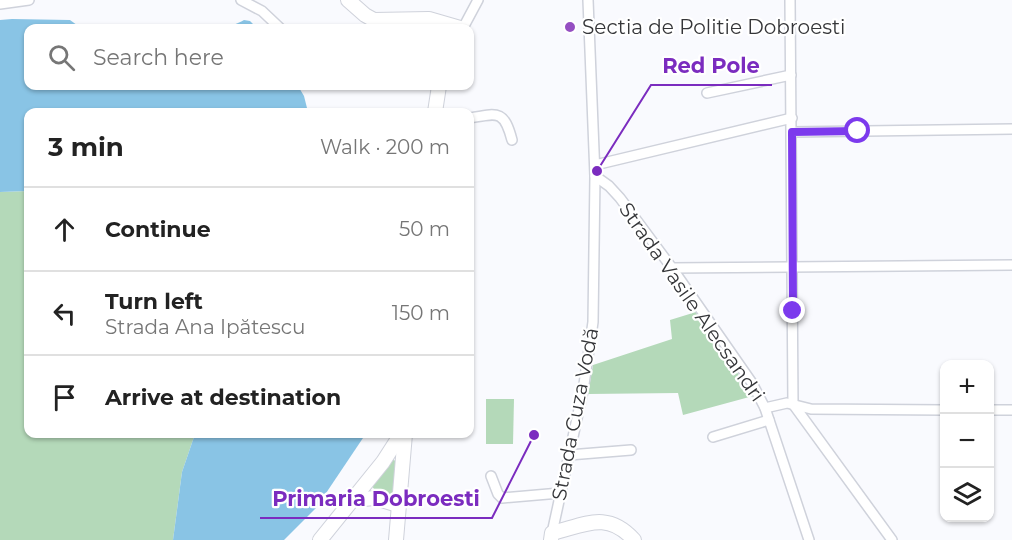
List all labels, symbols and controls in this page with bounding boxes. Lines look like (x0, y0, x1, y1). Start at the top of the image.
place label: Sectia de Politie Dobroesti (582, 15, 846, 39)
marker: Sectia de Politie Dobroesti (563, 20, 577, 34)
search box (24, 24, 474, 90)
icon: search (45, 41, 78, 74)
text: Search here (93, 44, 224, 71)
callout: Red Pole (651, 46, 772, 85)
text: Red Pole (662, 53, 760, 78)
route start (844, 117, 870, 143)
text: 3 min (48, 131, 124, 163)
text: Walk · 200 m (320, 135, 450, 159)
street label: Strada Vasile Alecsandri (614, 198, 770, 406)
icon: ahead (48, 213, 81, 246)
text: Continue (105, 216, 211, 243)
text: 50 m (399, 217, 450, 241)
text: Turn left (105, 288, 203, 315)
icon: left (48, 297, 81, 330)
route end (779, 297, 805, 323)
text: 150 m (392, 301, 450, 325)
text: Strada Ana Ipătescu (105, 315, 306, 339)
street label: Strada Cuza Vodă (546, 326, 604, 502)
map controls (940, 360, 994, 522)
button: + (940, 360, 994, 414)
icon: arrive (48, 381, 81, 414)
text: Arrive at destination (105, 384, 341, 411)
button: − (940, 414, 994, 468)
button: layers (940, 468, 994, 522)
callout: Primaria Dobroesti (260, 479, 492, 518)
text: Primaria Dobroesti (272, 486, 480, 511)

